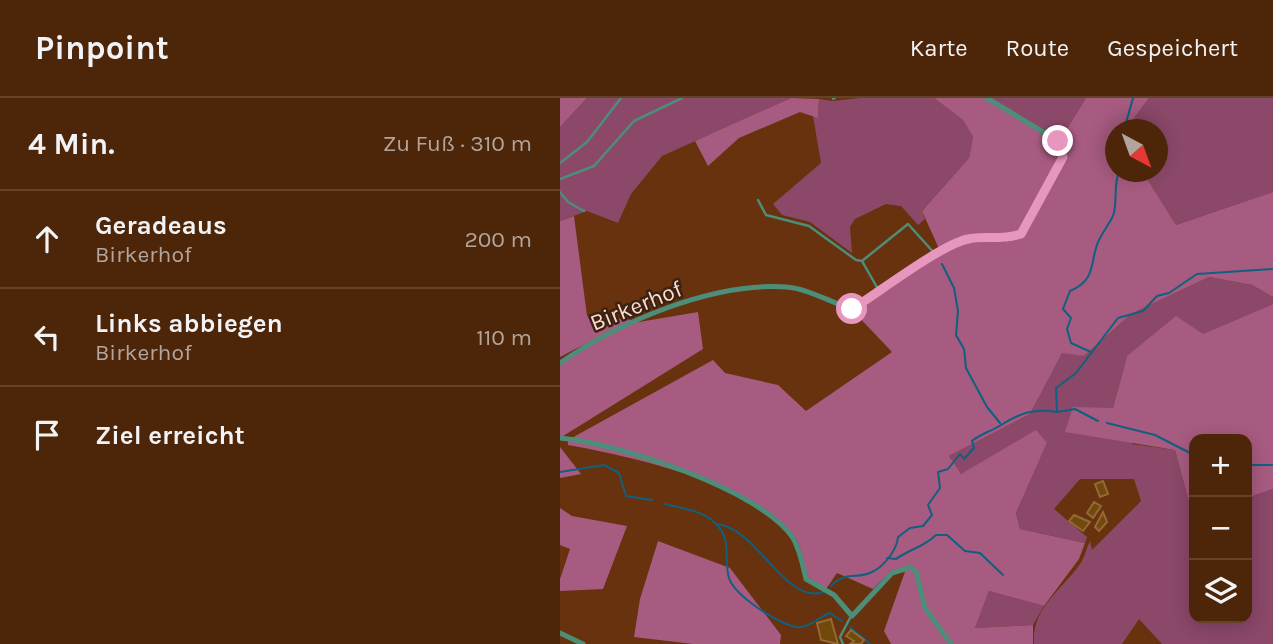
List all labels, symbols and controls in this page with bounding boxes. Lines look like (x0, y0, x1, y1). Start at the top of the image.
text: Pinpoint (35, 29, 169, 67)
text: Karte (910, 34, 968, 62)
text: Route (1006, 34, 1069, 62)
text: Gespeichert (1107, 34, 1238, 62)
north arrow (1105, 119, 1168, 182)
route end (1042, 125, 1073, 156)
text: 4 Min. (28, 126, 115, 162)
text: Zu Fuß · 310 m (383, 130, 532, 157)
text: Geradeaus (95, 210, 227, 241)
icon: ahead (28, 220, 66, 258)
text: 200 m (464, 226, 532, 253)
text: Birkerhof (95, 241, 192, 268)
street label: Birkerhof (586, 275, 686, 337)
route start (836, 293, 867, 324)
text: Links abbiegen (95, 308, 283, 339)
icon: left (28, 318, 66, 356)
text: 110 m (476, 324, 532, 351)
text: Birkerhof (95, 339, 192, 366)
icon: arrive (28, 416, 66, 454)
text: Ziel erreicht (95, 420, 245, 451)
map controls (1189, 434, 1252, 623)
button: + (1189, 434, 1252, 497)
button: − (1189, 497, 1252, 560)
button: layers (1189, 560, 1252, 623)

